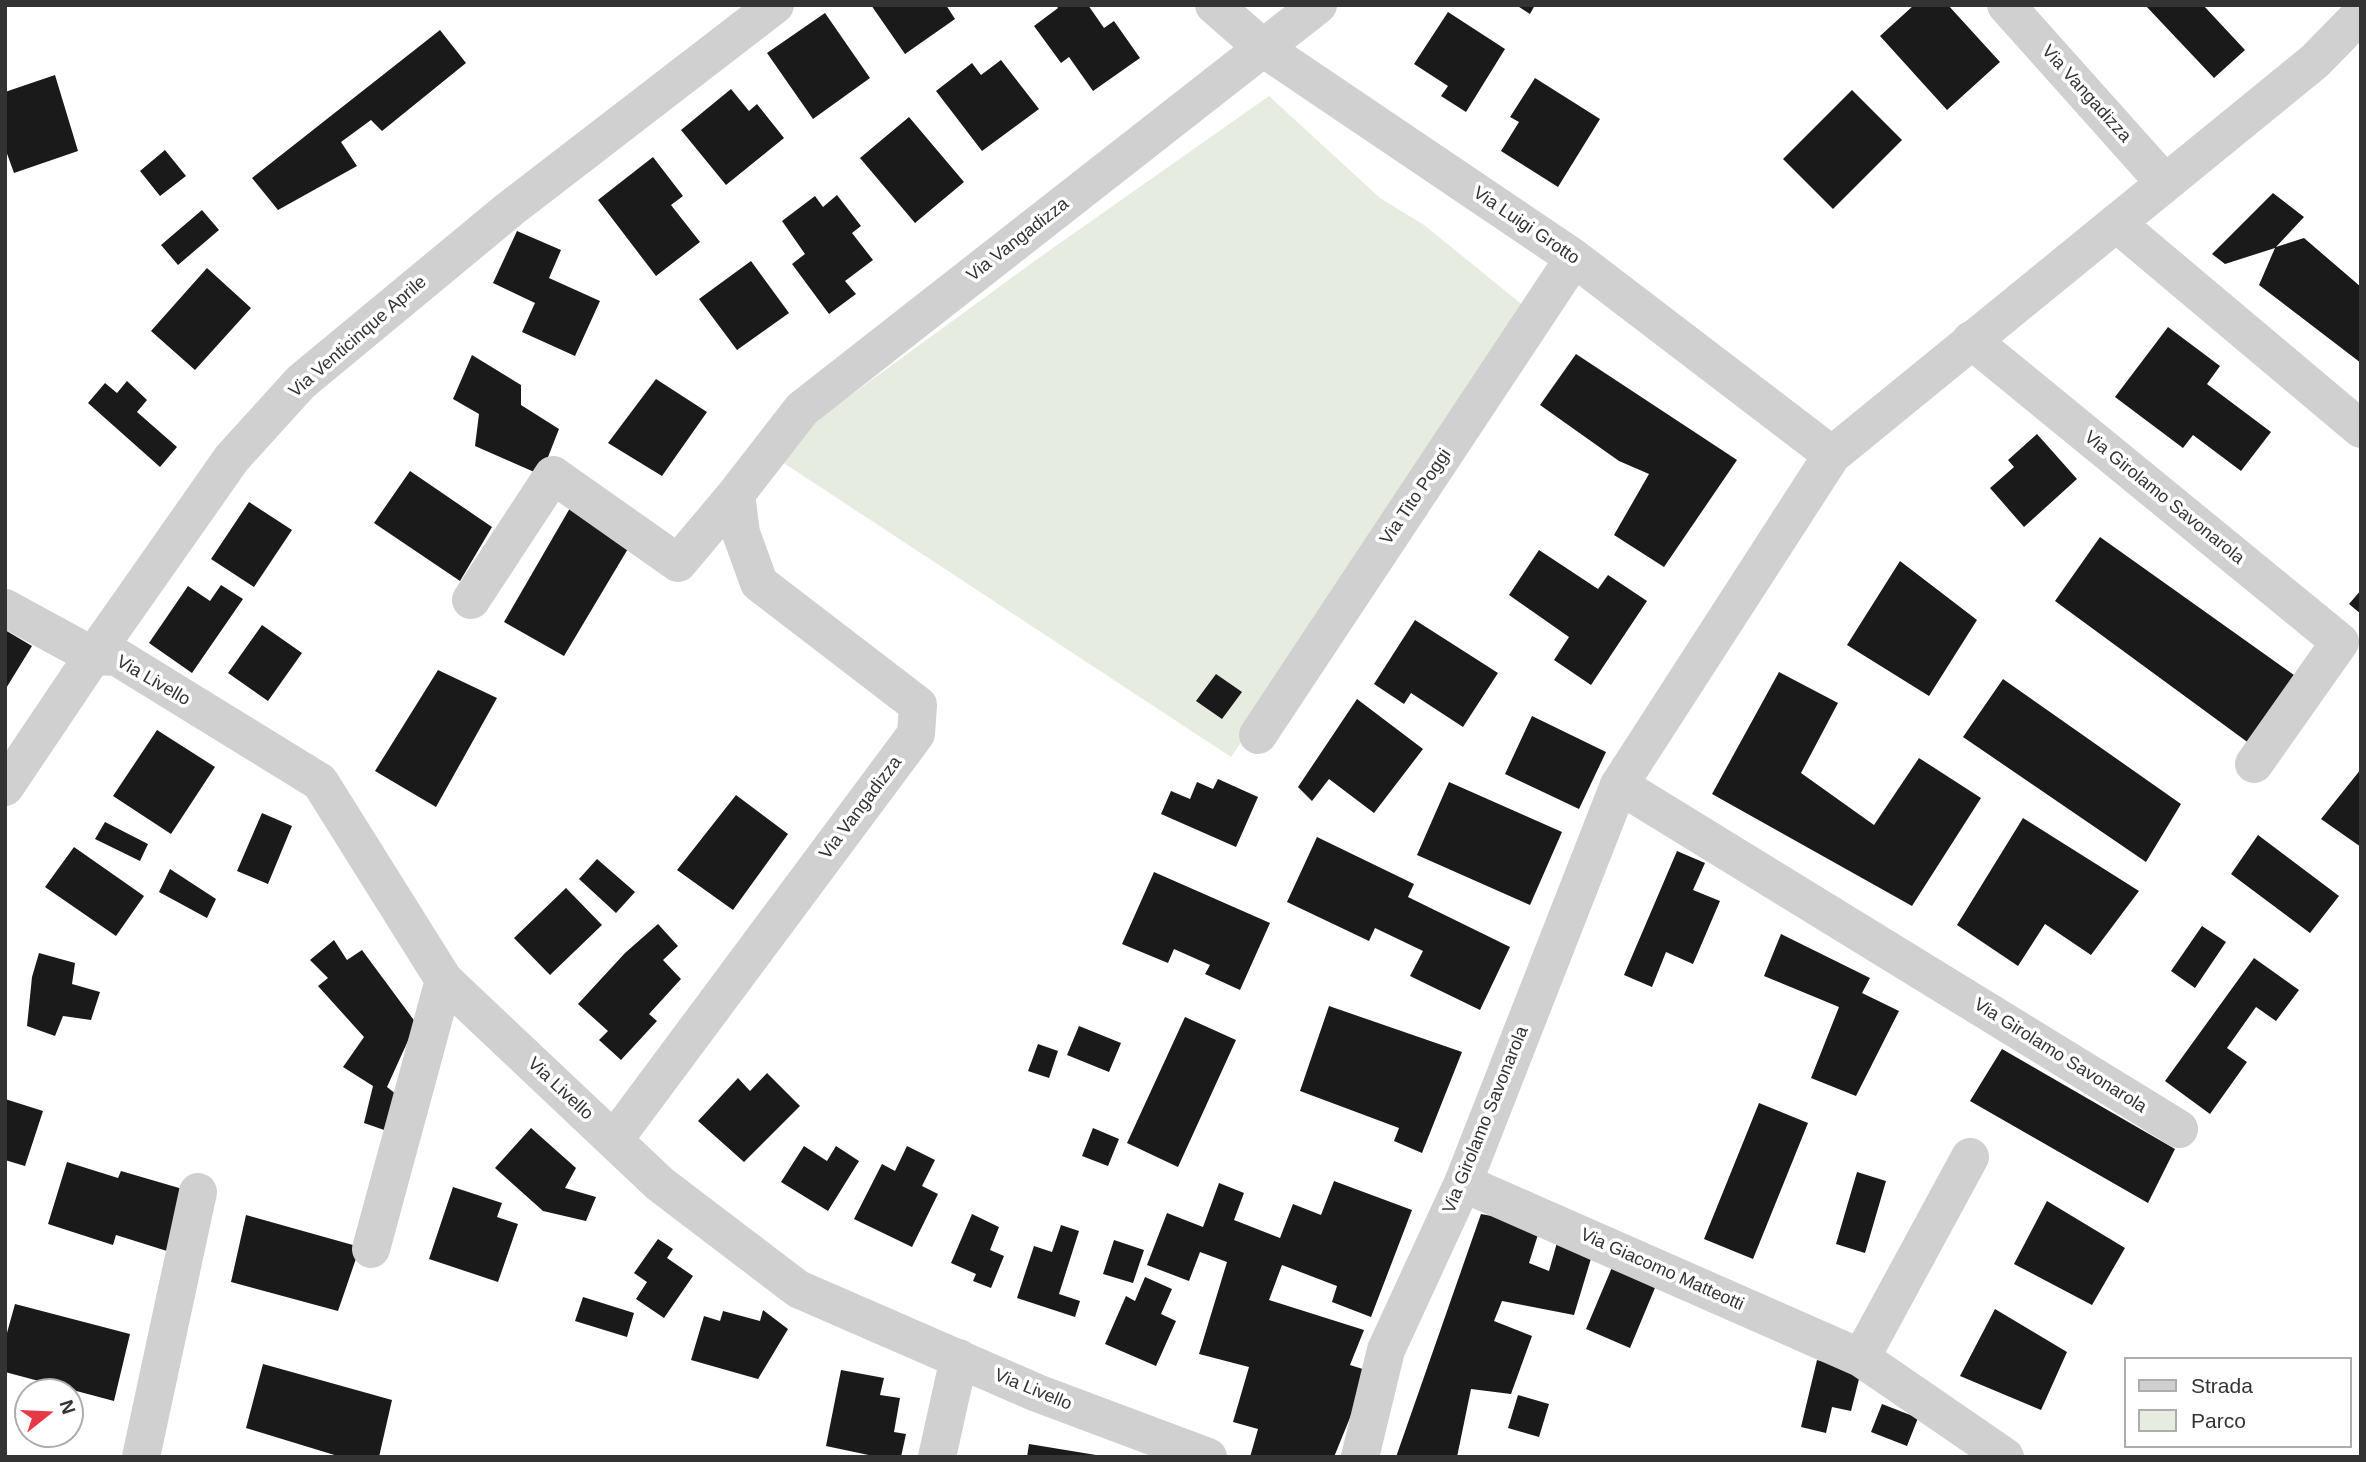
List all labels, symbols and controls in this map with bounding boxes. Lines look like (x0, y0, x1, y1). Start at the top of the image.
street label: Via Vangadizza (2037, 41, 2135, 147)
street label: Via Luigi Grotto (1469, 182, 1583, 270)
street label: Via Vangadizza (963, 193, 1073, 287)
street label: Via Venticinque Aprile (285, 272, 431, 402)
street label: Via Girolamo Savonarola (2080, 427, 2248, 569)
street label: Via Tito Poggi (1376, 445, 1456, 549)
street label: Via Livello (112, 651, 194, 711)
street label: Via Vangadizza (815, 752, 907, 864)
street label: Via Girolamo Savonarola (1970, 994, 2150, 1118)
street label: Via Girolamo Savonarola (1439, 1023, 1533, 1217)
street label: Via Livello (523, 1053, 597, 1125)
street label: Via Giacomo Matteotti (1577, 1224, 1747, 1316)
legend (2124, 1357, 2352, 1448)
street label: Via Livello (991, 1365, 1075, 1415)
text: Strada (2191, 1374, 2253, 1397)
north arrow (14, 1378, 84, 1448)
text: N (55, 1397, 80, 1417)
text: Parco (2191, 1409, 2246, 1432)

